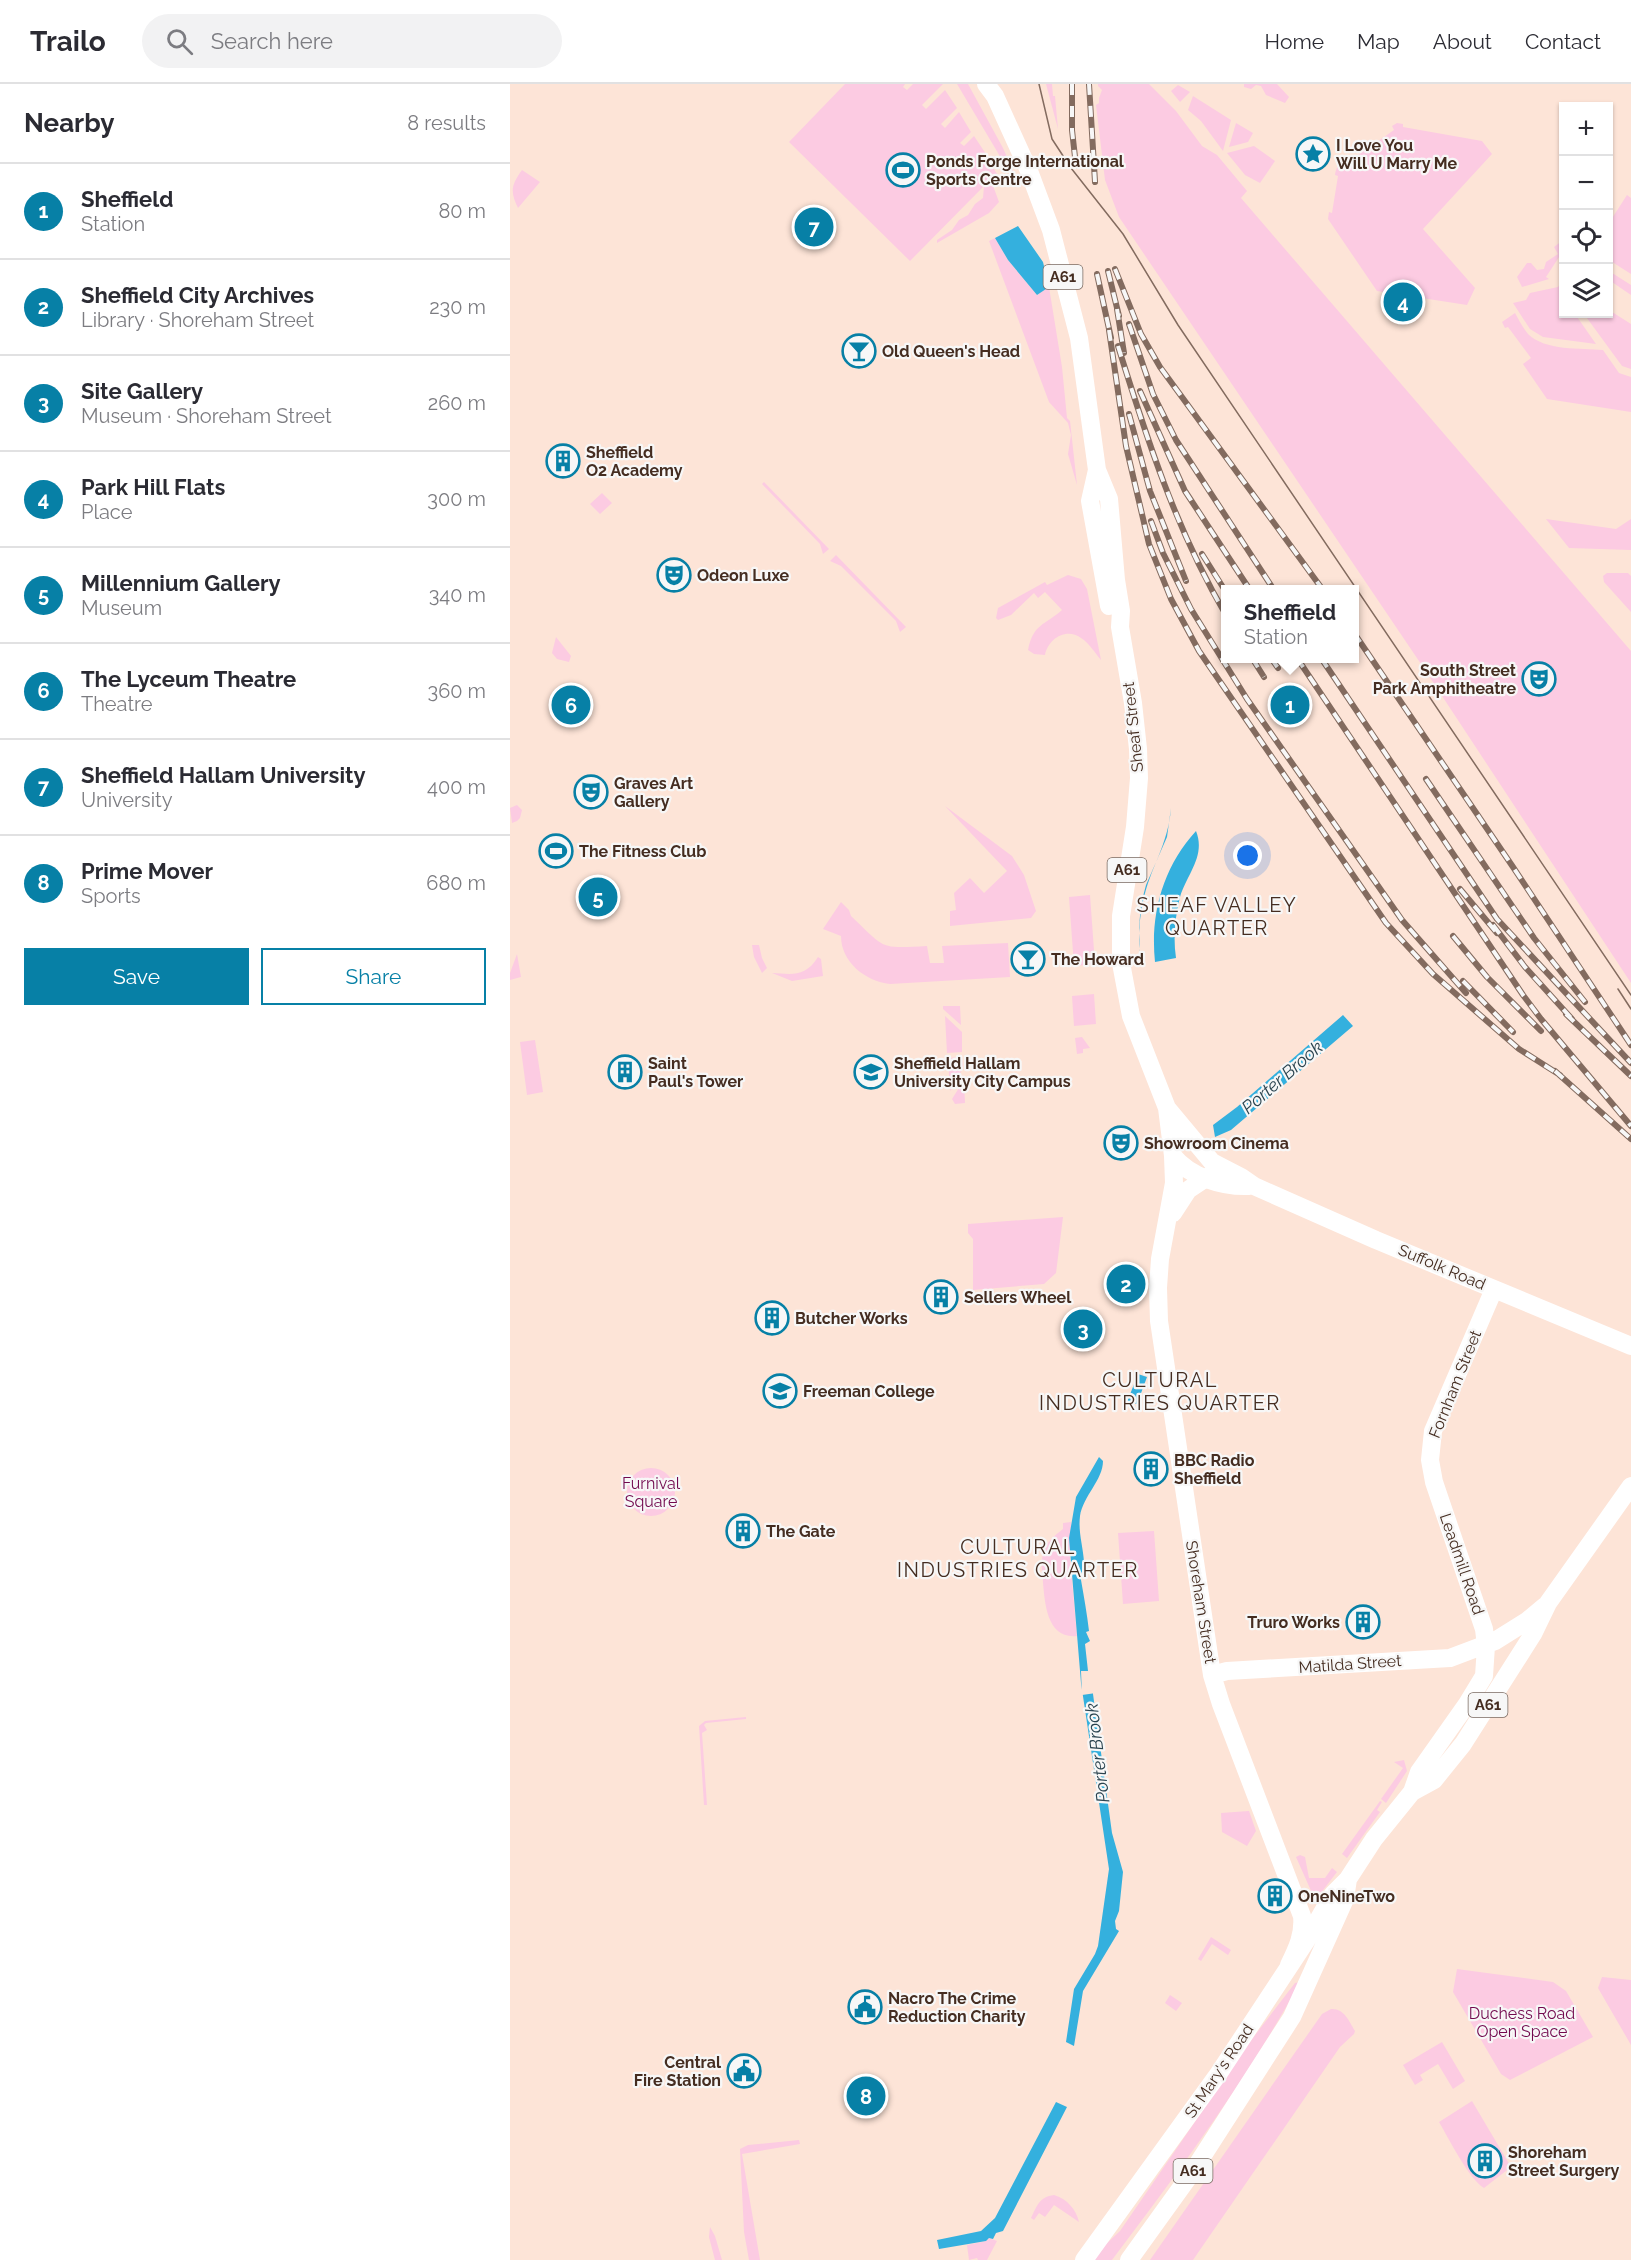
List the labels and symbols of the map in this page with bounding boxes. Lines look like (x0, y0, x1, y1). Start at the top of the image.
place icon: I Love You Will U Marry Me (1295, 136, 1331, 172)
place label: I Love You Will U Marry Me (1336, 136, 1458, 173)
sports icon: Ponds Forge International Sports Centre (885, 152, 921, 188)
place label: Ponds Forge International Sports Centre (926, 152, 1125, 189)
pin: 7 (794, 204, 834, 250)
road number: A61 (1044, 265, 1082, 289)
pin: 4 (1384, 280, 1422, 324)
bar icon: Old Queen's Head (841, 333, 877, 369)
place label: Old Queen's Head (882, 342, 1020, 361)
building icon: Sheffield O2 Academy (545, 443, 581, 479)
place label: Sheffield O2 Academy (586, 443, 683, 480)
theatre icon: Odeon Luxe (656, 557, 692, 593)
place label: Odeon Luxe (697, 566, 790, 585)
place label: South Street Park Amphitheatre (1373, 661, 1516, 698)
theatre icon: South Street Park Amphitheatre (1521, 661, 1557, 697)
street label: Sheaf Street (1119, 680, 1147, 773)
pin: 6 (552, 682, 590, 728)
pin: 1 (1270, 682, 1310, 728)
theatre icon: Graves Art Gallery (573, 774, 609, 810)
place label: Graves Art Gallery (614, 774, 693, 811)
sports icon: The Fitness Club (538, 833, 574, 869)
your location (1233, 841, 1262, 870)
place label: The Fitness Club (579, 842, 706, 861)
road number: A61 (1108, 858, 1146, 882)
pin: 5 (578, 874, 617, 920)
district label: SHEAF VALLEY QUARTER (1137, 893, 1297, 940)
bar icon: The Howard (1010, 941, 1046, 977)
place label: The Howard (1051, 950, 1144, 969)
water label: Porter Brook (1237, 1036, 1327, 1118)
building icon: Saint Paul's Tower (607, 1054, 643, 1090)
place label: Saint Paul's Tower (648, 1054, 743, 1091)
school or university icon: Sheffield Hallam University City Campus (853, 1054, 889, 1090)
place label: Sheffield Hallam University City Campus (894, 1054, 1071, 1091)
theatre icon: Showroom Cinema (1103, 1125, 1139, 1161)
place label: Showroom Cinema (1144, 1134, 1289, 1153)
street label: Suffolk Road (1395, 1240, 1489, 1294)
pin: 2 (1106, 1262, 1146, 1306)
building icon: Sellers Wheel (923, 1279, 959, 1315)
place label: Sellers Wheel (964, 1288, 1072, 1307)
building icon: Butcher Works (754, 1300, 790, 1336)
pin: 3 (1064, 1306, 1102, 1352)
place label: Butcher Works (795, 1309, 908, 1328)
street label: Fornham Street (1425, 1327, 1486, 1441)
district label: CULTURAL INDUSTRIES QUARTER (1039, 1368, 1281, 1415)
school or university icon: Freeman College (762, 1373, 798, 1409)
place label: Freeman College (803, 1382, 935, 1401)
building icon: BBC Radio Sheffield (1133, 1451, 1169, 1487)
place label: BBC Radio Sheffield (1174, 1451, 1255, 1488)
park label: Furnival Square (622, 1474, 681, 1511)
street label: Leadmill Road (1436, 1511, 1488, 1617)
building icon: The Gate (725, 1513, 761, 1549)
place label: The Gate (766, 1522, 836, 1541)
district label: CULTURAL INDUSTRIES QUARTER (897, 1535, 1139, 1582)
street label: Shoreham Street (1182, 1539, 1220, 1666)
building icon: Truro Works (1345, 1604, 1381, 1640)
place label: Truro Works (1247, 1613, 1340, 1632)
street label: Matilda Street (1298, 1651, 1403, 1677)
road number: A61 (1468, 1693, 1508, 1717)
water label: Porter Brook (1080, 1702, 1114, 1804)
building icon: OneNineTwo (1257, 1878, 1293, 1914)
place label: OneNineTwo (1298, 1887, 1395, 1906)
public building icon: Nacro The Crime Reduction Charity (847, 1989, 883, 2025)
place label: Nacro The Crime Reduction Charity (888, 1989, 1026, 2026)
park label: Duchess Road Open Space (1469, 2004, 1575, 2041)
street label: St Mary's Road (1181, 2020, 1257, 2122)
place label: Central Fire Station (634, 2053, 722, 2090)
public building icon: Central Fire Station (726, 2053, 762, 2089)
pin: 8 (846, 2074, 886, 2118)
building icon: Shoreham Street Surgery (1467, 2143, 1503, 2179)
place label: Shoreham Street Surgery (1508, 2143, 1620, 2180)
road number: A61 (1174, 2159, 1212, 2183)

